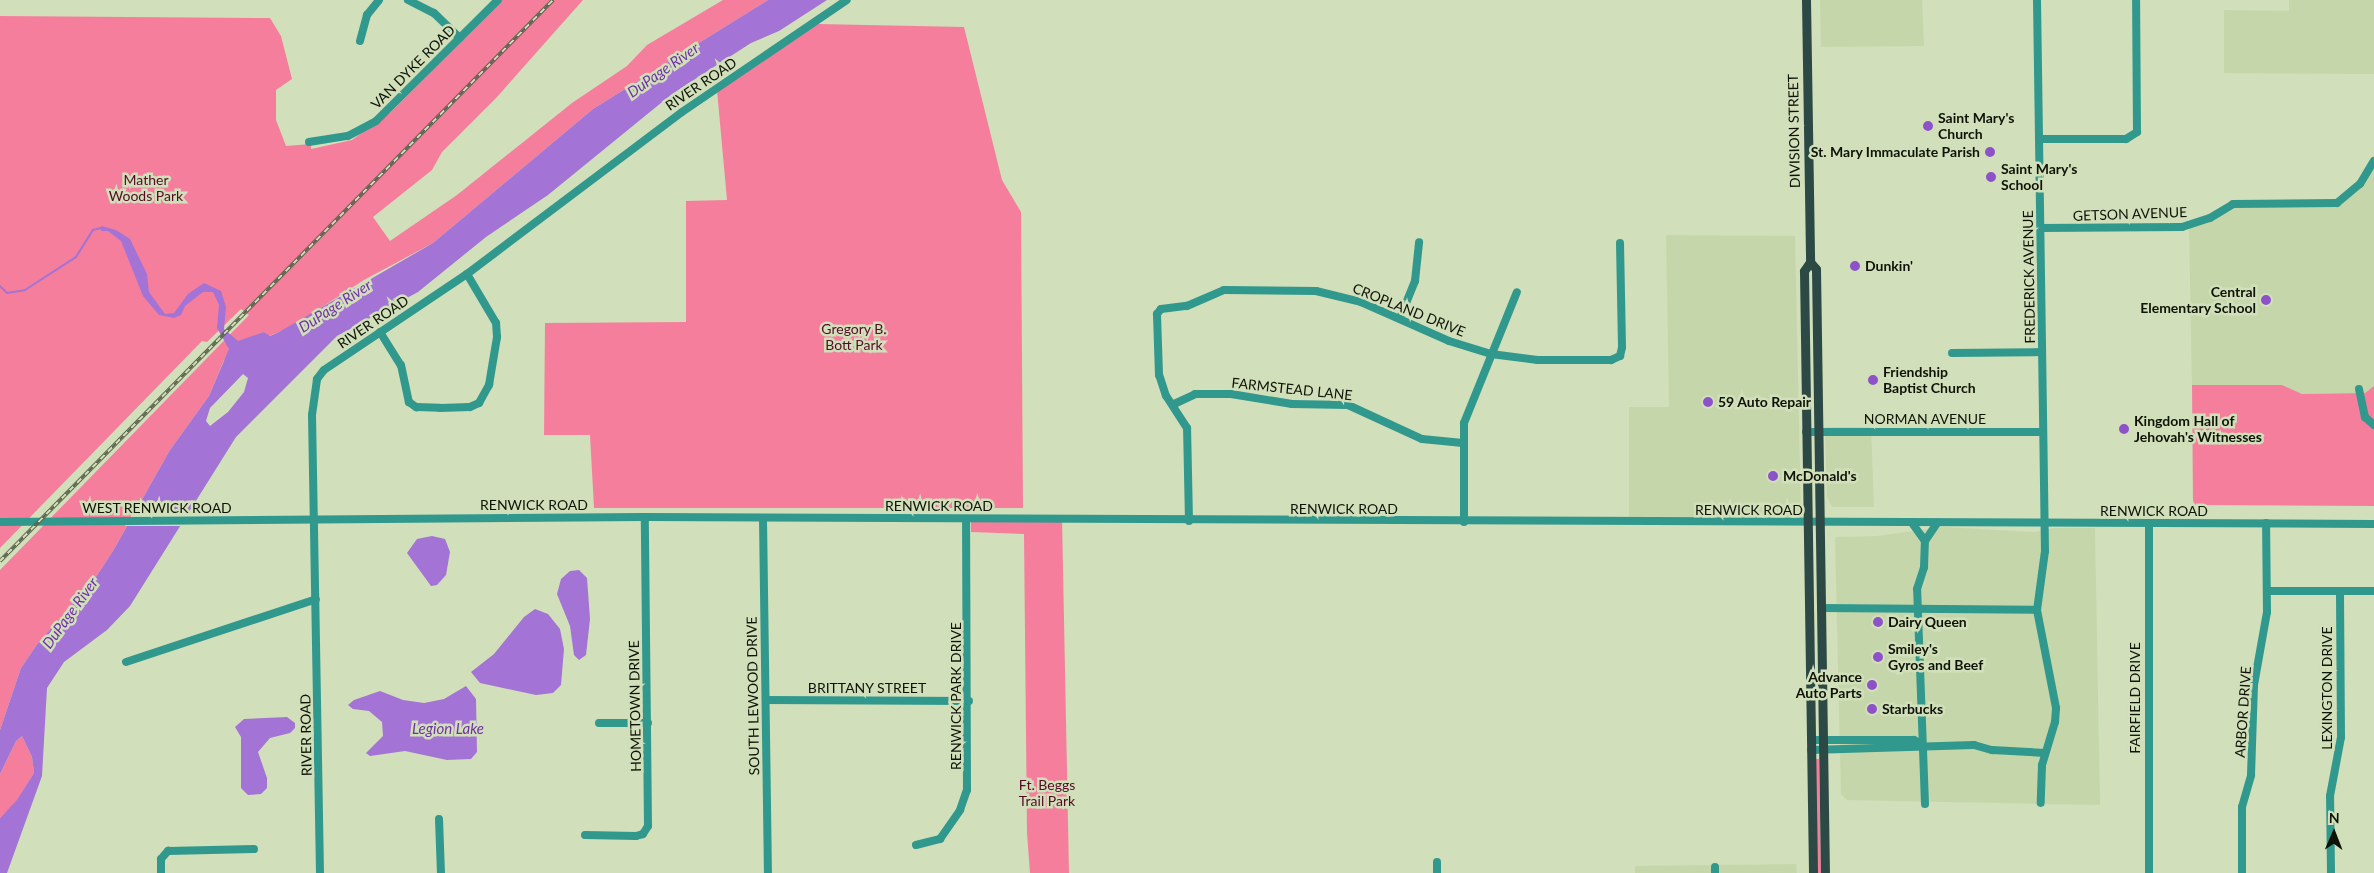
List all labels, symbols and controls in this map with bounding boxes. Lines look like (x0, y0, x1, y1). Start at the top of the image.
street label: VAN DYKE ROAD (367, 21, 459, 113)
water label: DuPage River (624, 39, 702, 101)
street label: RIVER ROAD (662, 54, 740, 114)
street label: DIVISION STREET (1785, 74, 1803, 188)
place label: Saint Mary's Church (1938, 110, 2014, 142)
marker: Saint Mary's Church (1922, 120, 1934, 132)
place label: St. Mary Immaculate Parish (1810, 144, 1980, 160)
marker: St. Mary Immaculate Parish (1984, 146, 1996, 158)
place label: Saint Mary's School (2001, 161, 2077, 193)
marker: Saint Mary's School (1985, 171, 1997, 183)
park label: Mather Woods Park (109, 172, 183, 204)
street label: GETSON AVENUE (2072, 204, 2188, 224)
street label: FREDERICK AVENUE (2019, 210, 2039, 344)
place label: Dunkin' (1865, 258, 1913, 274)
marker: Dunkin' (1849, 260, 1861, 272)
water label: DuPage River (295, 276, 375, 336)
street label: CROPLAND DRIVE (1350, 280, 1468, 340)
place label: Central Elementary School (2140, 284, 2256, 316)
street label: RIVER ROAD (334, 292, 412, 352)
marker: Central Elementary School (2260, 294, 2272, 306)
park label: Gregory B. Bott Park (821, 321, 887, 354)
place label: Friendship Baptist Church (1883, 364, 1976, 397)
street label: FARMSTEAD LANE (1231, 374, 1353, 404)
marker: Friendship Baptist Church (1867, 374, 1879, 386)
place label: 59 Auto Repair (1718, 394, 1812, 410)
marker: 59 Auto Repair (1702, 396, 1714, 408)
street label: NORMAN AVENUE (1864, 411, 1986, 427)
place label: Kingdom Hall of Jehovah's Witnesses (2134, 413, 2262, 446)
marker: Kingdom Hall of Jehovah's Witnesses (2118, 423, 2130, 435)
place label: McDonald's (1783, 468, 1857, 484)
marker: McDonald's (1767, 470, 1779, 482)
street label: RENWICK ROAD (480, 497, 588, 513)
street label: RENWICK ROAD (885, 498, 993, 514)
street label: WEST RENWICK ROAD (82, 500, 232, 516)
street label: RENWICK ROAD (1290, 501, 1398, 517)
street label: RENWICK ROAD (1695, 502, 1803, 518)
street label: RENWICK ROAD (2100, 503, 2208, 519)
water label: DuPage River (38, 574, 102, 652)
place label: Dairy Queen (1888, 614, 1967, 630)
street label: SOUTH LEWOOD DRIVE (743, 616, 763, 776)
marker: Dairy Queen (1872, 616, 1884, 628)
street label: RENWICK PARK DRIVE (948, 622, 964, 770)
street label: LEXINGTON DRIVE (2319, 626, 2335, 750)
street label: HOMETOWN DRIVE (625, 640, 645, 772)
place label: Smiley's Gyros and Beef (1888, 641, 1983, 674)
street label: FAIRFIELD DRIVE (2127, 642, 2143, 754)
marker: Smiley's Gyros and Beef (1872, 651, 1884, 663)
street label: ARBOR DRIVE (2231, 666, 2255, 758)
place label: Advance Auto Parts (1796, 669, 1862, 702)
marker: Advance Auto Parts (1866, 679, 1878, 691)
street label: BRITTANY STREET (808, 680, 926, 696)
street label: RIVER ROAD (297, 694, 315, 776)
place label: Starbucks (1882, 701, 1943, 717)
marker: Starbucks (1866, 703, 1878, 715)
water label: Legion Lake (412, 720, 484, 738)
park label: Ft. Beggs Trail Park (1019, 777, 1075, 810)
north arrow (2309, 808, 2359, 858)
text: N (2329, 809, 2340, 826)

